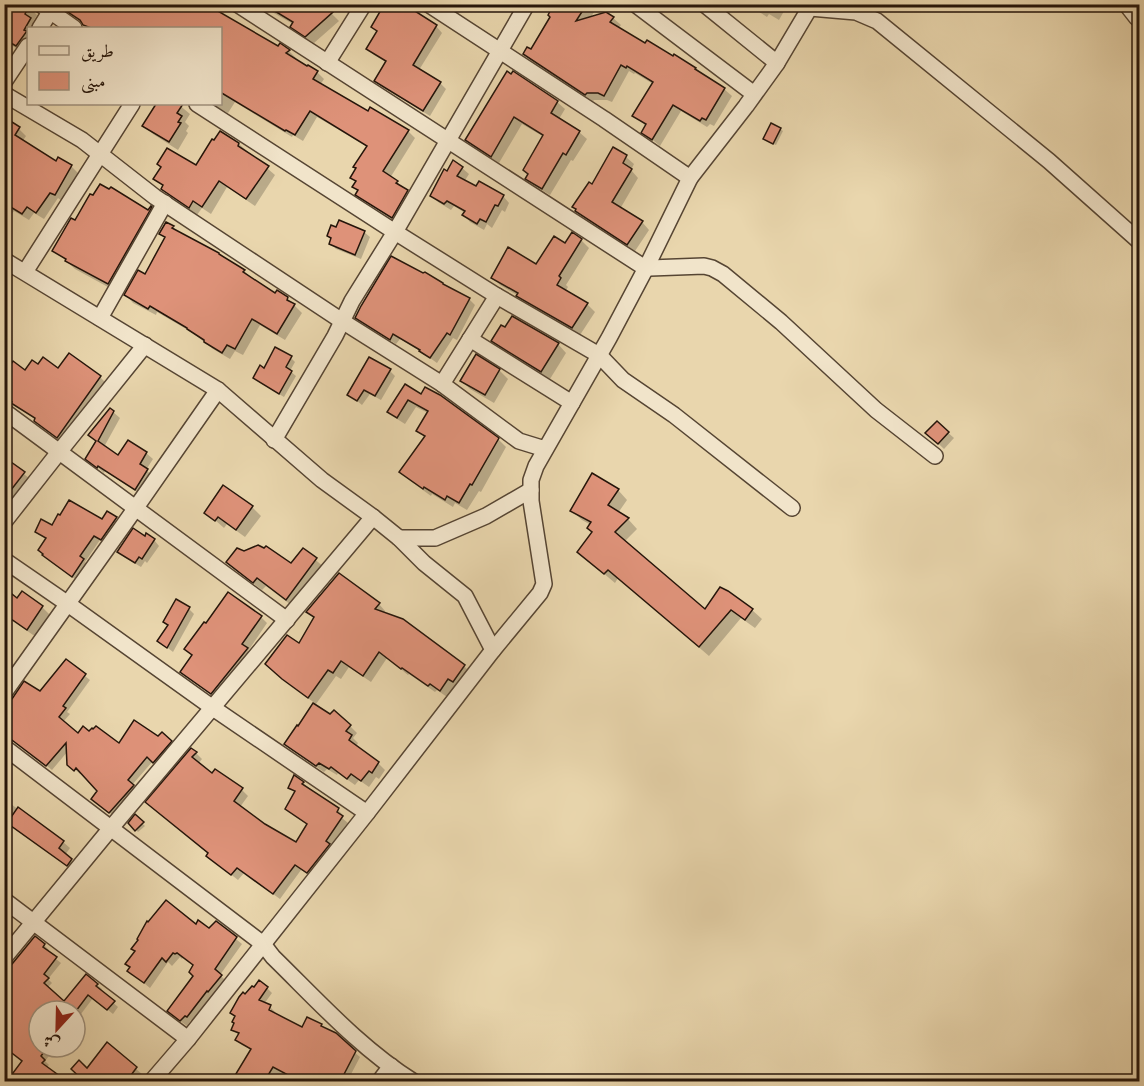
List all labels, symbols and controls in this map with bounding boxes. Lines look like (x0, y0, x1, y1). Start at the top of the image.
legend (27, 27, 222, 105)
text: طريق (81, 41, 114, 63)
text: مبنى (81, 71, 106, 94)
north arrow (27, 999, 87, 1059)
text: ش (41, 1030, 63, 1054)

